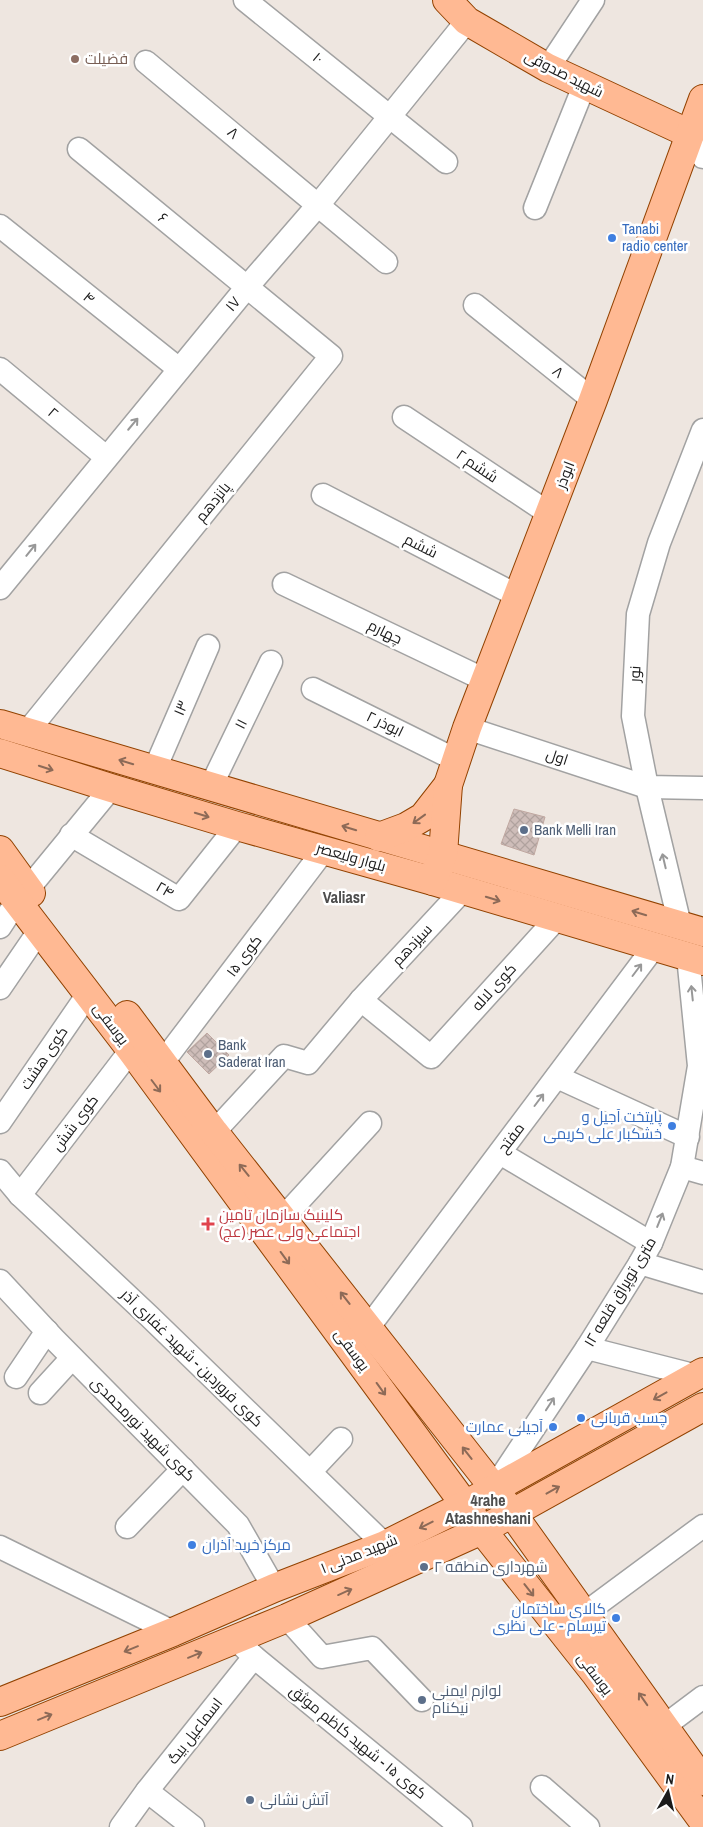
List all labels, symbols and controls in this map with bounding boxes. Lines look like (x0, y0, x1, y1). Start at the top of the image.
street label: شهید صدوقی (521, 45, 607, 102)
street label: ۱۰ (308, 47, 328, 68)
place label: فضیلت (85, 48, 128, 69)
marker: فضیلت (69, 53, 81, 65)
street label: ۸ (223, 122, 244, 144)
street label: ۶ (154, 207, 173, 228)
place label: Tanabi radio center (622, 218, 688, 256)
marker: Tanabi radio center (606, 232, 618, 244)
street label: ۴ (79, 286, 100, 309)
street label: ۱۷ (220, 292, 245, 316)
street label: ۸ (548, 361, 569, 383)
street label: ۲ (44, 402, 63, 423)
one-way arrow (128, 418, 139, 431)
street label: ششم ۲ (452, 444, 502, 487)
street label: ابوذر (549, 458, 579, 493)
street label: پانزدهم (190, 477, 235, 526)
street label: ششم (401, 528, 442, 563)
one-way arrow (25, 544, 36, 557)
street label: چهارم (364, 614, 406, 649)
street label: نور (624, 665, 645, 684)
street label: ۱۳ (168, 697, 193, 719)
street label: ۲ ابوذر (363, 706, 407, 742)
street label: ۱۱ (229, 715, 252, 733)
street label: اول (543, 743, 571, 770)
one-way arrow (118, 757, 134, 767)
one-way arrow (38, 763, 54, 773)
one-way arrow (193, 811, 209, 821)
one-way arrow (413, 813, 426, 824)
place label: Bank Melli Iran (534, 819, 616, 840)
one-way arrow (341, 823, 357, 833)
marker: Bank Melli Iran (518, 824, 530, 836)
street label: بلوار ولیعصر (313, 836, 389, 876)
one-way arrow (659, 853, 668, 869)
street label: ۲۴ (152, 876, 178, 903)
district label: Valiasr (323, 886, 366, 908)
one-way arrow (484, 894, 500, 904)
one-way arrow (632, 907, 648, 917)
street label: سیزدهم (387, 919, 436, 970)
street label: کوی ۱۵ (221, 930, 266, 981)
street label: کوی لاله (467, 958, 521, 1015)
one-way arrow (632, 963, 642, 977)
one-way arrow (687, 985, 697, 1001)
street label: یوسفی (89, 998, 134, 1049)
street label: کوی هشت (15, 1022, 72, 1093)
place label: Bank Saderat Iran (218, 1034, 286, 1072)
marker: Bank Saderat Iran (202, 1048, 214, 1060)
one-way arrow (151, 1079, 161, 1093)
street label: کوی شش (46, 1090, 103, 1155)
one-way arrow (534, 1094, 545, 1107)
place label: پایتخت آجیل و خشکبار علی کریمی (543, 1106, 662, 1144)
street label: مفتح (492, 1118, 530, 1158)
marker: پایتخت آجیل و خشکبار علی کریمی (666, 1120, 678, 1132)
one-way arrow (239, 1164, 250, 1177)
place label: کلینیک سازمان تامین اجتماعی ولی عصر (عج) (219, 1204, 360, 1243)
one-way arrow (656, 1213, 666, 1228)
marker: کلینیک سازمان تامین اجتماعی ولی عصر (عج) (201, 1217, 215, 1231)
street label: ۱۲ متری توپراق قلعه (578, 1233, 661, 1351)
one-way arrow (279, 1251, 290, 1264)
street label: کوی فروردین - شهید غفاری آذر (116, 1283, 268, 1431)
one-way arrow (339, 1292, 350, 1305)
street label: یوسفی (330, 1324, 375, 1375)
street label: کوی شهید نورمحمدی (86, 1372, 200, 1486)
one-way arrow (375, 1382, 386, 1395)
one-way arrow (653, 1391, 668, 1401)
one-way arrow (545, 1397, 555, 1411)
place label: چسب قربانی (591, 1407, 667, 1428)
marker: چسب قربانی (575, 1412, 587, 1424)
place label: آجیلی عمارت (466, 1416, 543, 1437)
marker: آجیلی عمارت (547, 1421, 559, 1433)
one-way arrow (461, 1447, 472, 1460)
one-way arrow (546, 1485, 561, 1495)
district label: 4rahe Atashneshani (445, 1489, 531, 1529)
one-way arrow (419, 1521, 434, 1530)
street label: شهید مدنی ۱ (317, 1529, 400, 1578)
place label: مرکز خرید آذران (202, 1534, 291, 1555)
marker: مرکز خرید آذران (186, 1539, 198, 1551)
place label: شهرداری منطقه ۲ (434, 1556, 548, 1577)
marker: شهرداری منطقه ۲ (418, 1561, 430, 1573)
one-way arrow (524, 1583, 535, 1596)
one-way arrow (337, 1586, 352, 1596)
place label: کالای ساختمان تیرسام - علی نظری (493, 1598, 606, 1636)
marker: کالای ساختمان تیرسام - علی نظری (610, 1612, 622, 1624)
one-way arrow (124, 1644, 139, 1654)
street label: یوسفی (573, 1648, 618, 1699)
one-way arrow (187, 1650, 202, 1660)
street label: کوی ۱۵ - شهید کاظم موثق (285, 1680, 431, 1804)
place label: لوازم ایمنی نیکنام (432, 1680, 501, 1718)
one-way arrow (638, 1692, 648, 1706)
street label: اسماعیل بیگ (162, 1693, 227, 1768)
marker: لوازم ایمنی نیکنام (416, 1694, 428, 1706)
one-way arrow (37, 1712, 52, 1722)
north arrow (643, 1767, 693, 1817)
text: N (664, 1770, 675, 1789)
place label: آتش نشانی (260, 1789, 329, 1810)
marker: آتش نشانی (244, 1794, 256, 1806)

